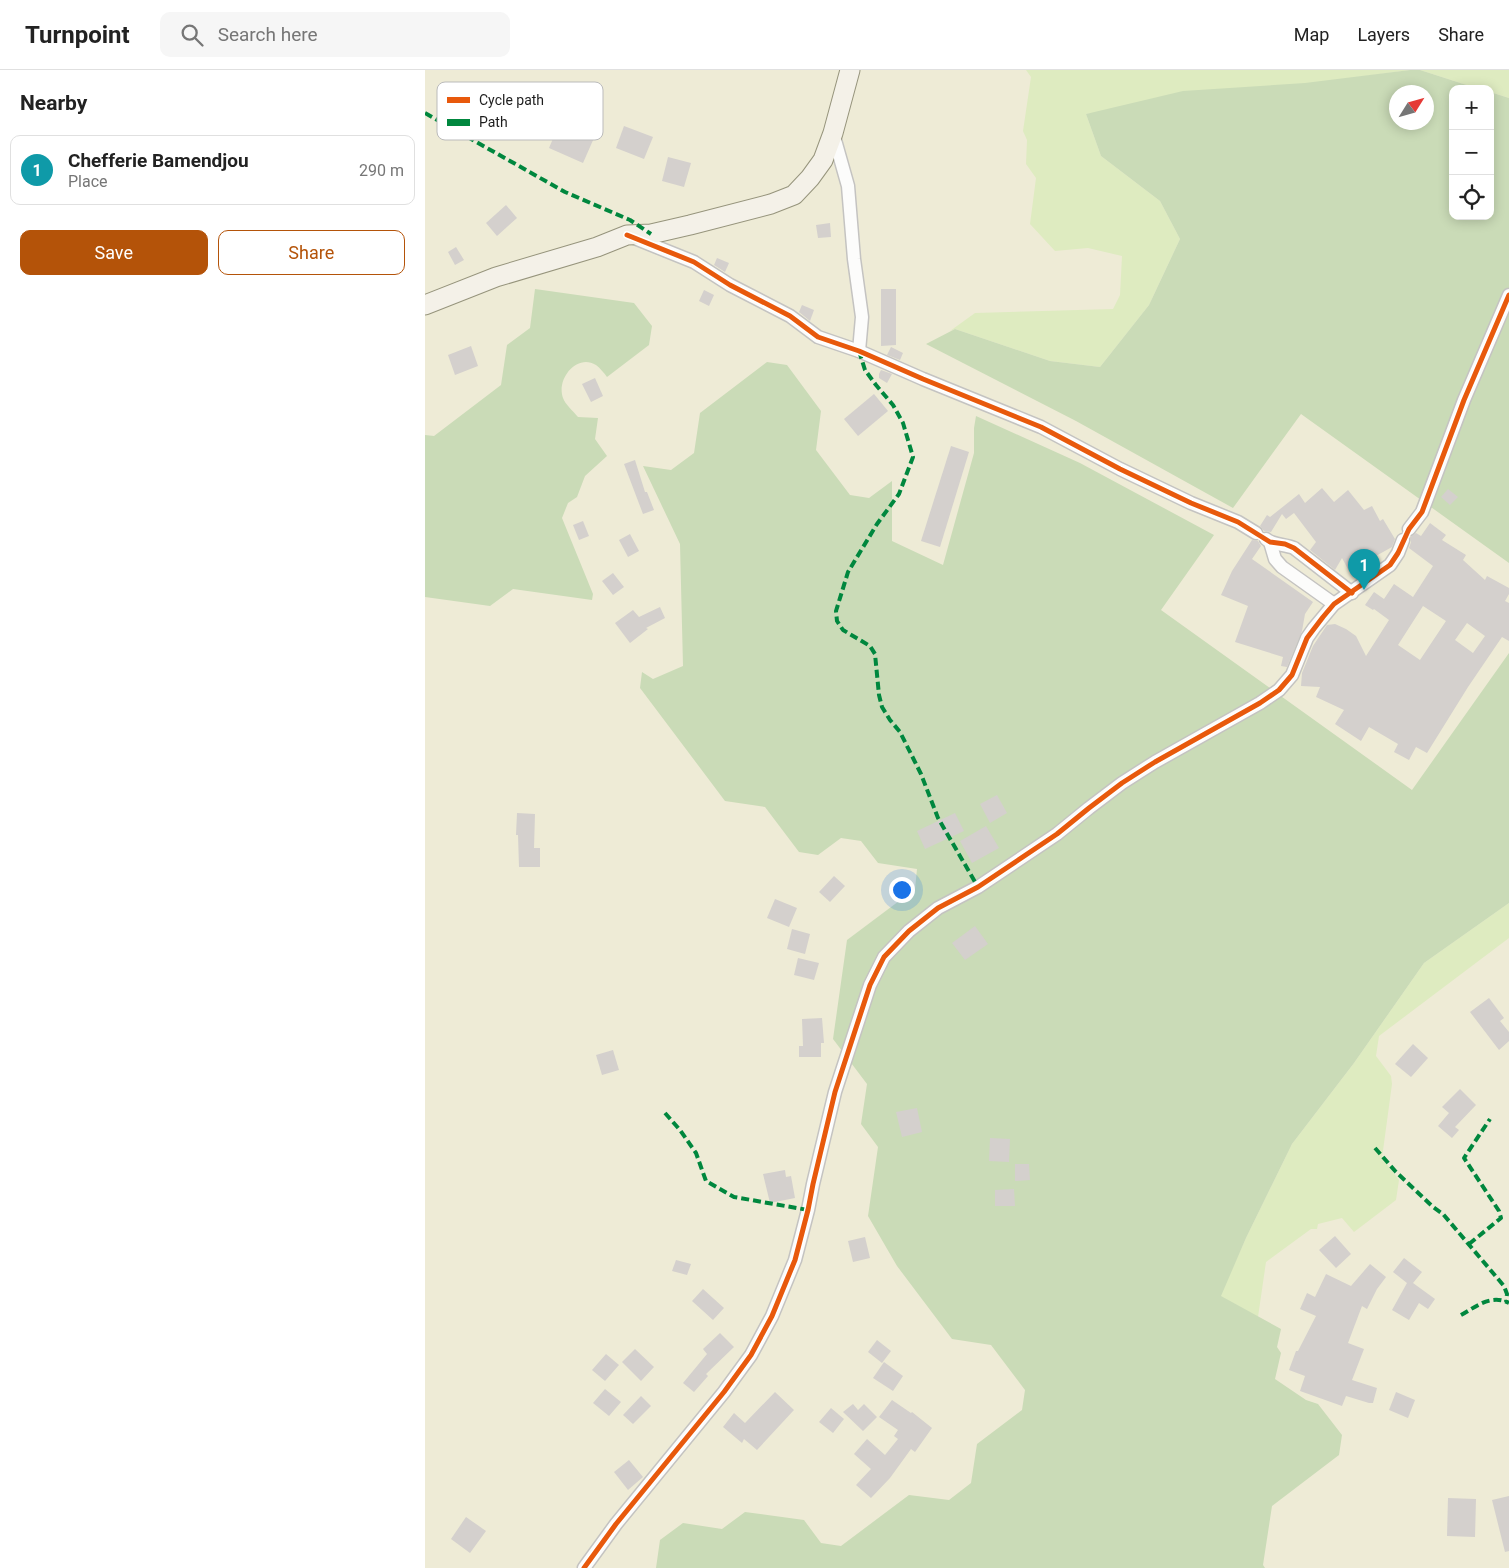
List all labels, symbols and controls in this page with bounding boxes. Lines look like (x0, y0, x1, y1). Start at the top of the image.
search box (160, 12, 510, 57)
text: Turnpoint (25, 21, 130, 49)
icon: search (178, 21, 206, 49)
text: Search here (218, 23, 318, 46)
text: Map (1294, 24, 1329, 45)
text: Layers (1357, 24, 1410, 45)
text: Share (1438, 24, 1484, 45)
legend (437, 82, 603, 140)
north arrow (1389, 85, 1434, 130)
map controls (1449, 85, 1494, 220)
button: + (1449, 85, 1494, 130)
text: Nearby (20, 91, 87, 115)
text: Cycle path (479, 92, 544, 108)
text: Path (479, 114, 508, 130)
button: − (1449, 130, 1494, 175)
text: Chefferie Bamendjou (68, 149, 249, 172)
text: 1 (32, 161, 42, 180)
text: 290 m (359, 161, 404, 180)
text: Place (68, 172, 108, 191)
button: locate (1449, 175, 1494, 220)
button: Save (20, 230, 208, 275)
button: Share (218, 230, 405, 275)
pin: 1 (1348, 549, 1380, 590)
your location (889, 877, 915, 903)

